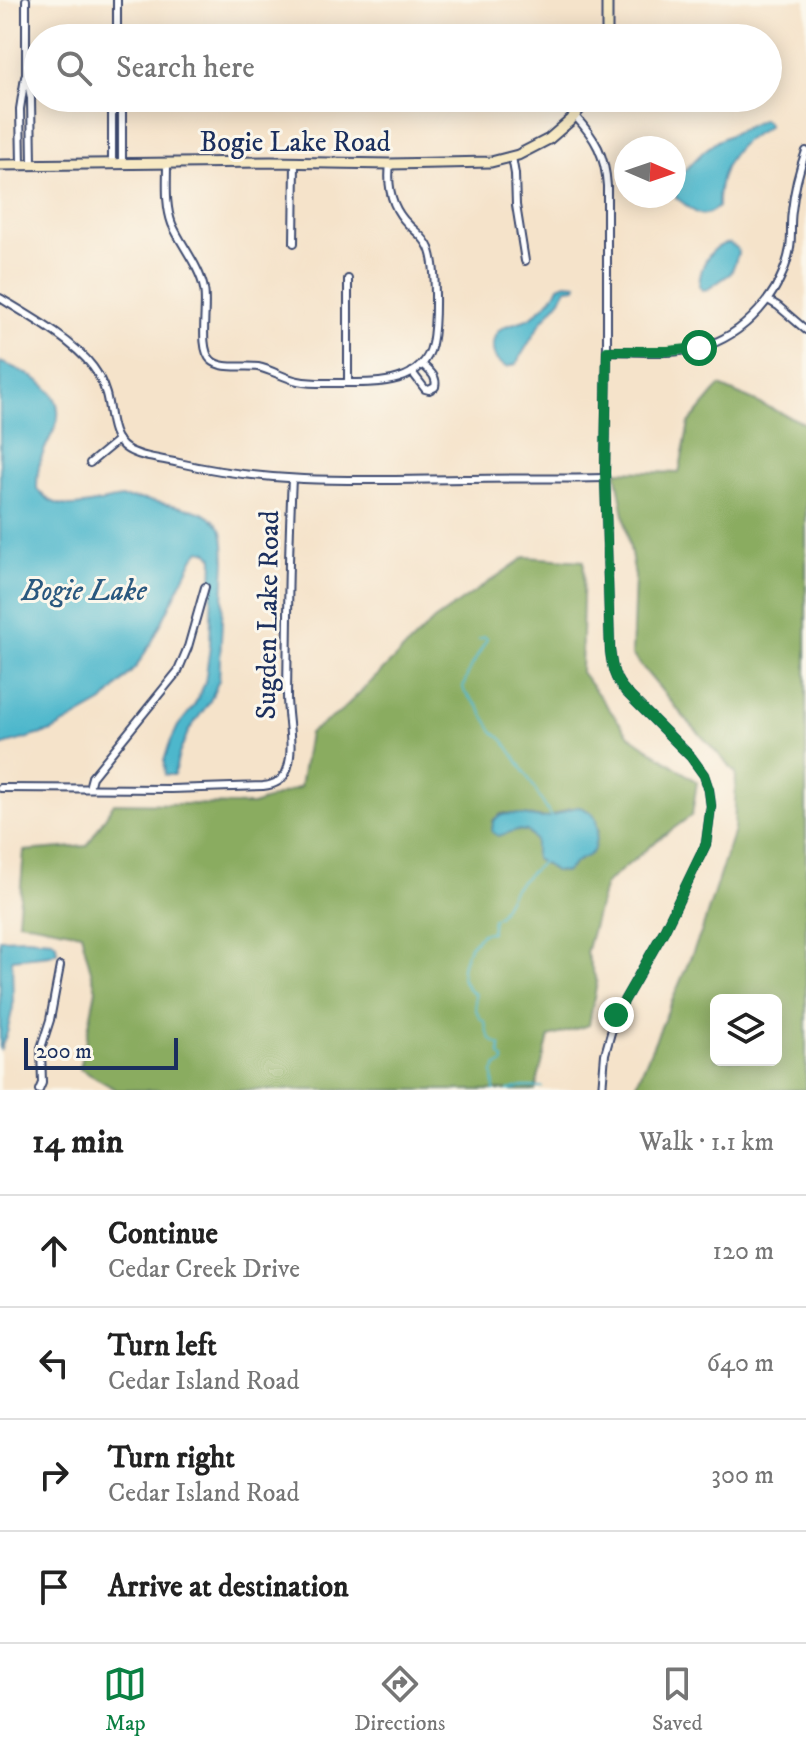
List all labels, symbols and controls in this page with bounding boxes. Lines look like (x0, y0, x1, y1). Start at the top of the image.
search box (24, 24, 782, 112)
icon: search (52, 46, 96, 90)
text: Search here (116, 50, 255, 87)
street label: Bogie Lake Road (199, 125, 391, 160)
north arrow (614, 136, 686, 208)
route start (681, 330, 717, 366)
street label: Sugden Lake Road (249, 510, 287, 720)
water label: Bogie Lake (20, 573, 147, 610)
map controls (710, 994, 782, 1066)
button: layers (710, 994, 782, 1066)
route end (598, 997, 634, 1033)
scale bar (24, 1034, 178, 1070)
text: 200 m (36, 1038, 92, 1065)
text: 14 min (32, 1121, 123, 1163)
text: Walk · 1.1 km (639, 1126, 774, 1159)
text: Continue (108, 1216, 218, 1253)
icon: ahead (32, 1229, 76, 1273)
text: 120 m (713, 1235, 774, 1268)
text: Cedar Creek Drive (108, 1253, 300, 1286)
text: Turn left (108, 1328, 217, 1365)
icon: left (32, 1341, 76, 1385)
text: 640 m (706, 1347, 774, 1380)
text: Cedar Island Road (108, 1365, 299, 1398)
text: Turn right (108, 1440, 235, 1477)
icon: right (32, 1453, 76, 1497)
text: 300 m (711, 1459, 774, 1492)
text: Cedar Island Road (108, 1477, 299, 1510)
icon: arrive (32, 1565, 76, 1609)
text: Arrive at destination (108, 1569, 349, 1606)
tab: Map (103, 1662, 147, 1737)
tab: Directions (354, 1662, 445, 1737)
tab: Saved (652, 1662, 703, 1737)

